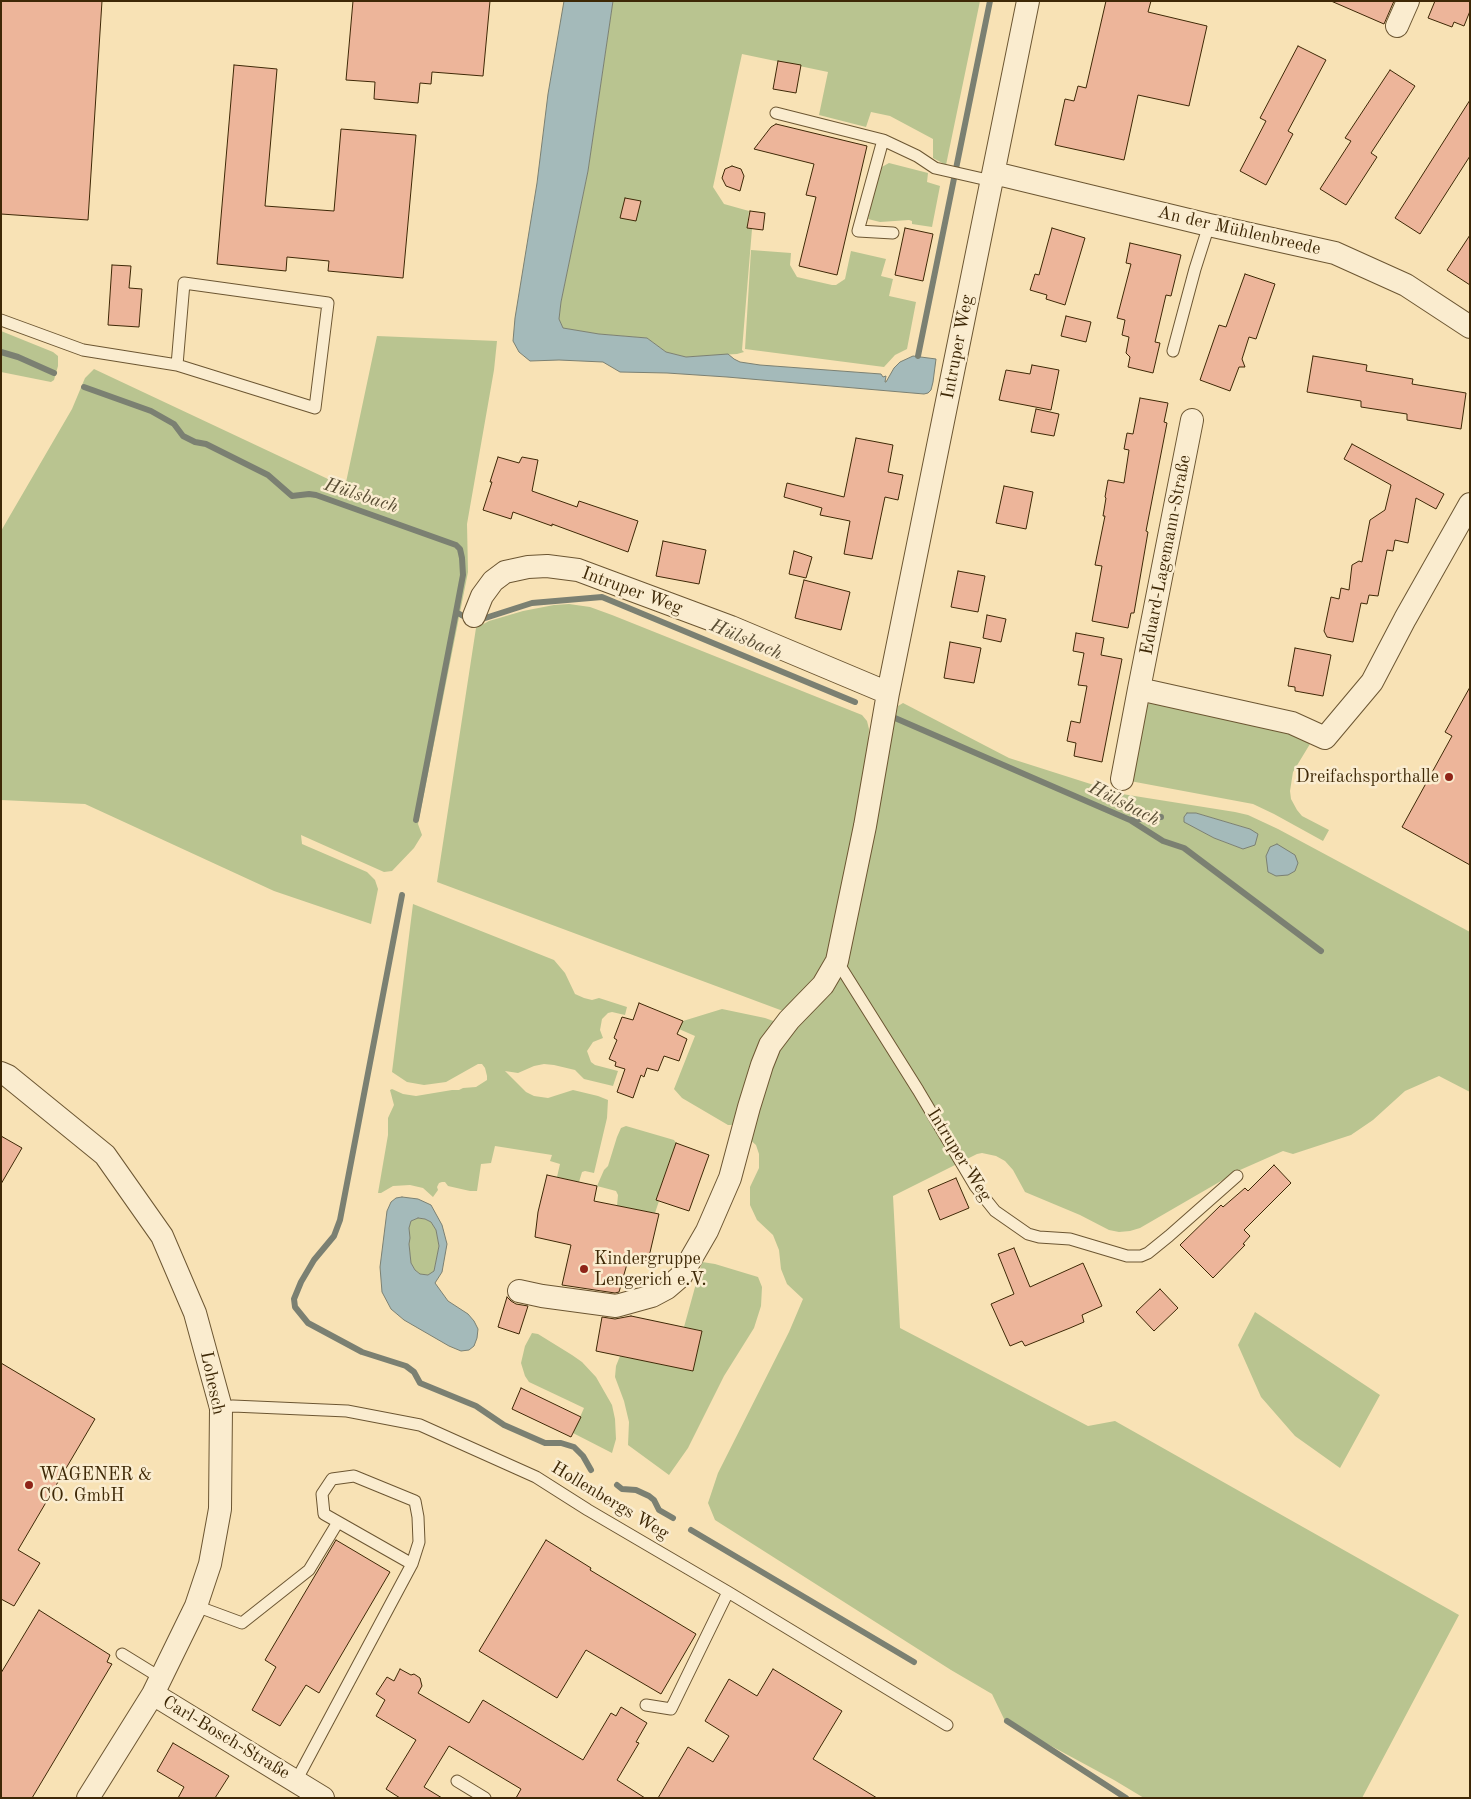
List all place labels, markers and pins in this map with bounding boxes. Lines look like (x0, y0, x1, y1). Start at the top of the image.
place label: Dreifachsporthalle (1296, 766, 1439, 788)
marker: Dreifachsporthalle (1443, 771, 1455, 783)
place label: Kindergruppe Lengerich e.V. (594, 1248, 706, 1290)
marker: Kindergruppe Lengerich e.V. (578, 1263, 590, 1275)
place label: WAGENER & CO. GmbH (39, 1464, 152, 1506)
marker: WAGENER & CO. GmbH (23, 1479, 35, 1491)

